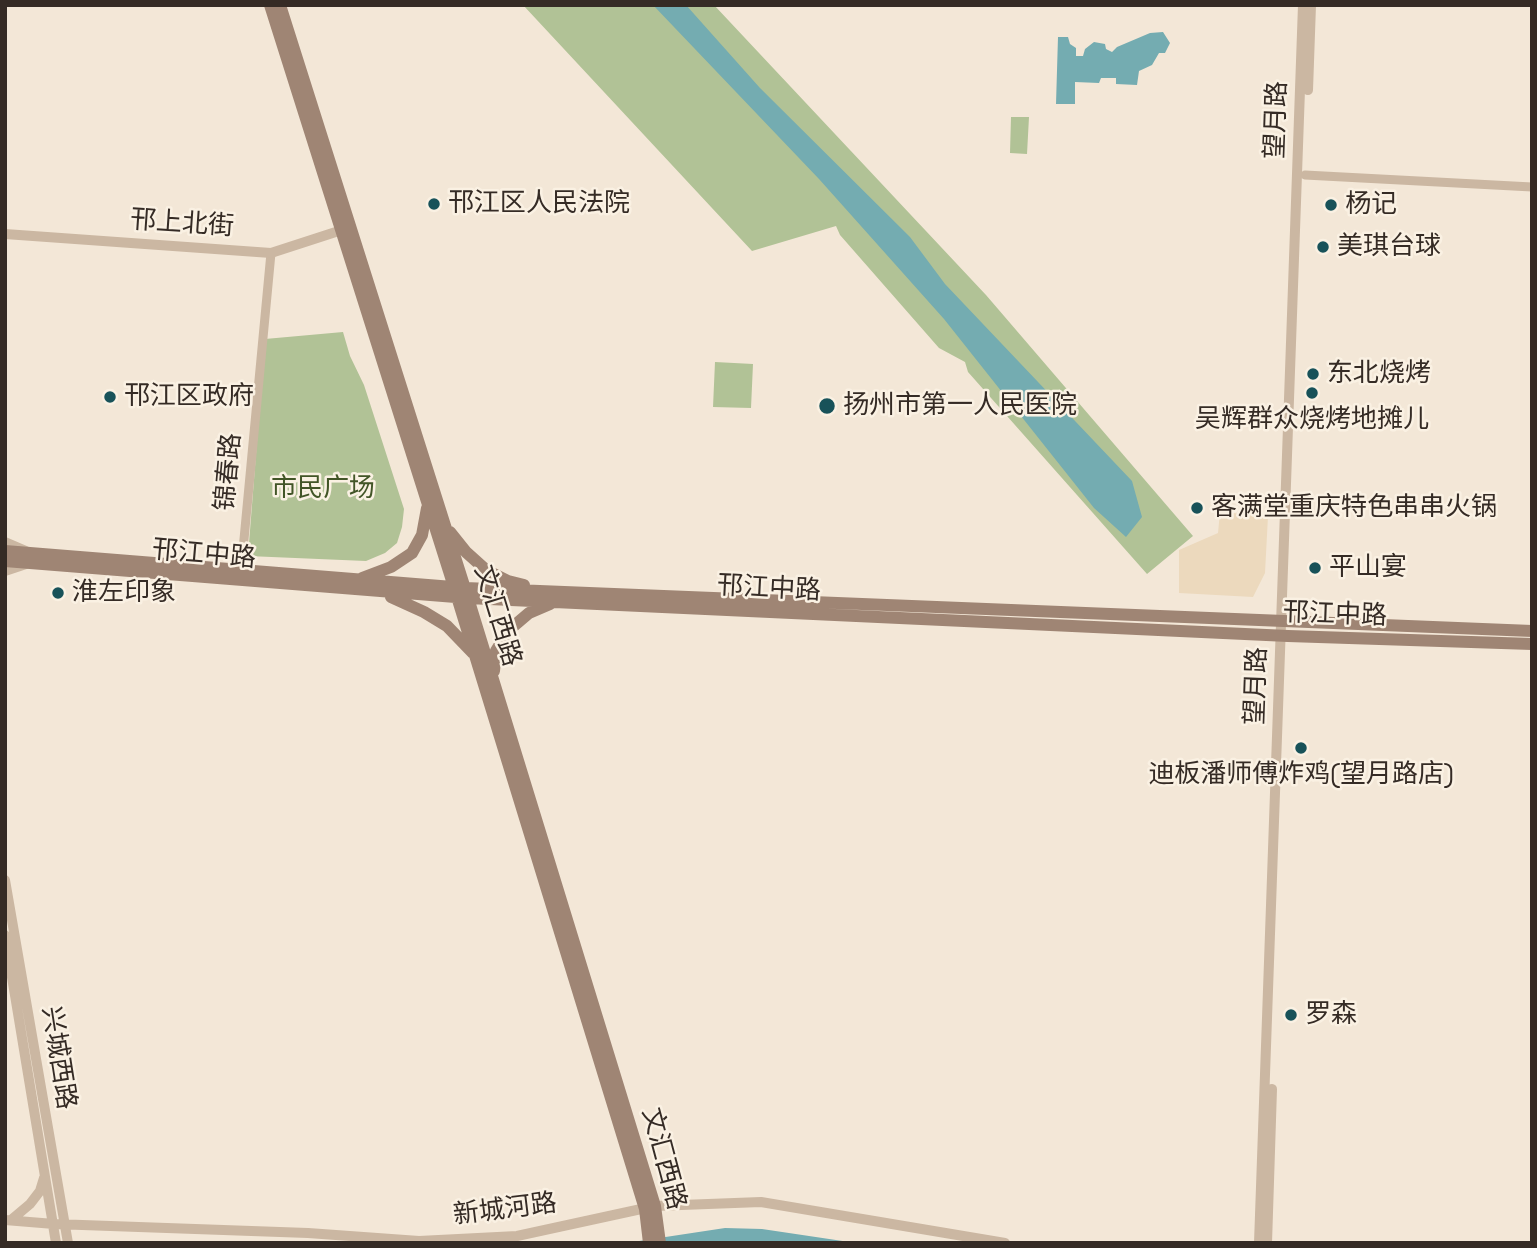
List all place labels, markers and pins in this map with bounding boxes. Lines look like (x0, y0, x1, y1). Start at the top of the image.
place label: 邗江区人民法院 (448, 188, 630, 220)
place label: 杨记 (1345, 189, 1397, 221)
marker: 邗江区人民法院 (426, 196, 442, 212)
marker: 杨记 (1323, 197, 1339, 213)
place label: 美琪台球 (1337, 231, 1441, 263)
marker: 美琪台球 (1315, 239, 1331, 255)
place label: 东北烧烤 (1327, 358, 1431, 390)
marker: 东北烧烤 (1305, 366, 1321, 382)
place label: 邗江区政府 (124, 381, 254, 413)
marker: 吴辉群众烧烤地摊儿 (1304, 385, 1320, 401)
marker: 邗江区政府 (102, 389, 118, 405)
place label: 扬州市第一人民医院 (843, 390, 1077, 422)
marker: 扬州市第一人民医院 (817, 396, 837, 416)
place label: 吴辉群众烧烤地摊儿 (1195, 404, 1429, 436)
place label: 客满堂重庆特色串串火锅 (1211, 492, 1497, 524)
marker: 客满堂重庆特色串串火锅 (1189, 500, 1205, 516)
place label: 平山宴 (1329, 552, 1407, 584)
marker: 平山宴 (1307, 560, 1323, 576)
place label: 淮左印象 (72, 577, 176, 609)
marker: 淮左印象 (50, 585, 66, 601)
marker: 迪板潘师傅炸鸡(望月路店) (1293, 740, 1309, 756)
place label: 迪板潘师傅炸鸡(望月路店) (1148, 759, 1454, 791)
place label: 罗森 (1305, 999, 1357, 1031)
marker: 罗森 (1283, 1007, 1299, 1023)

